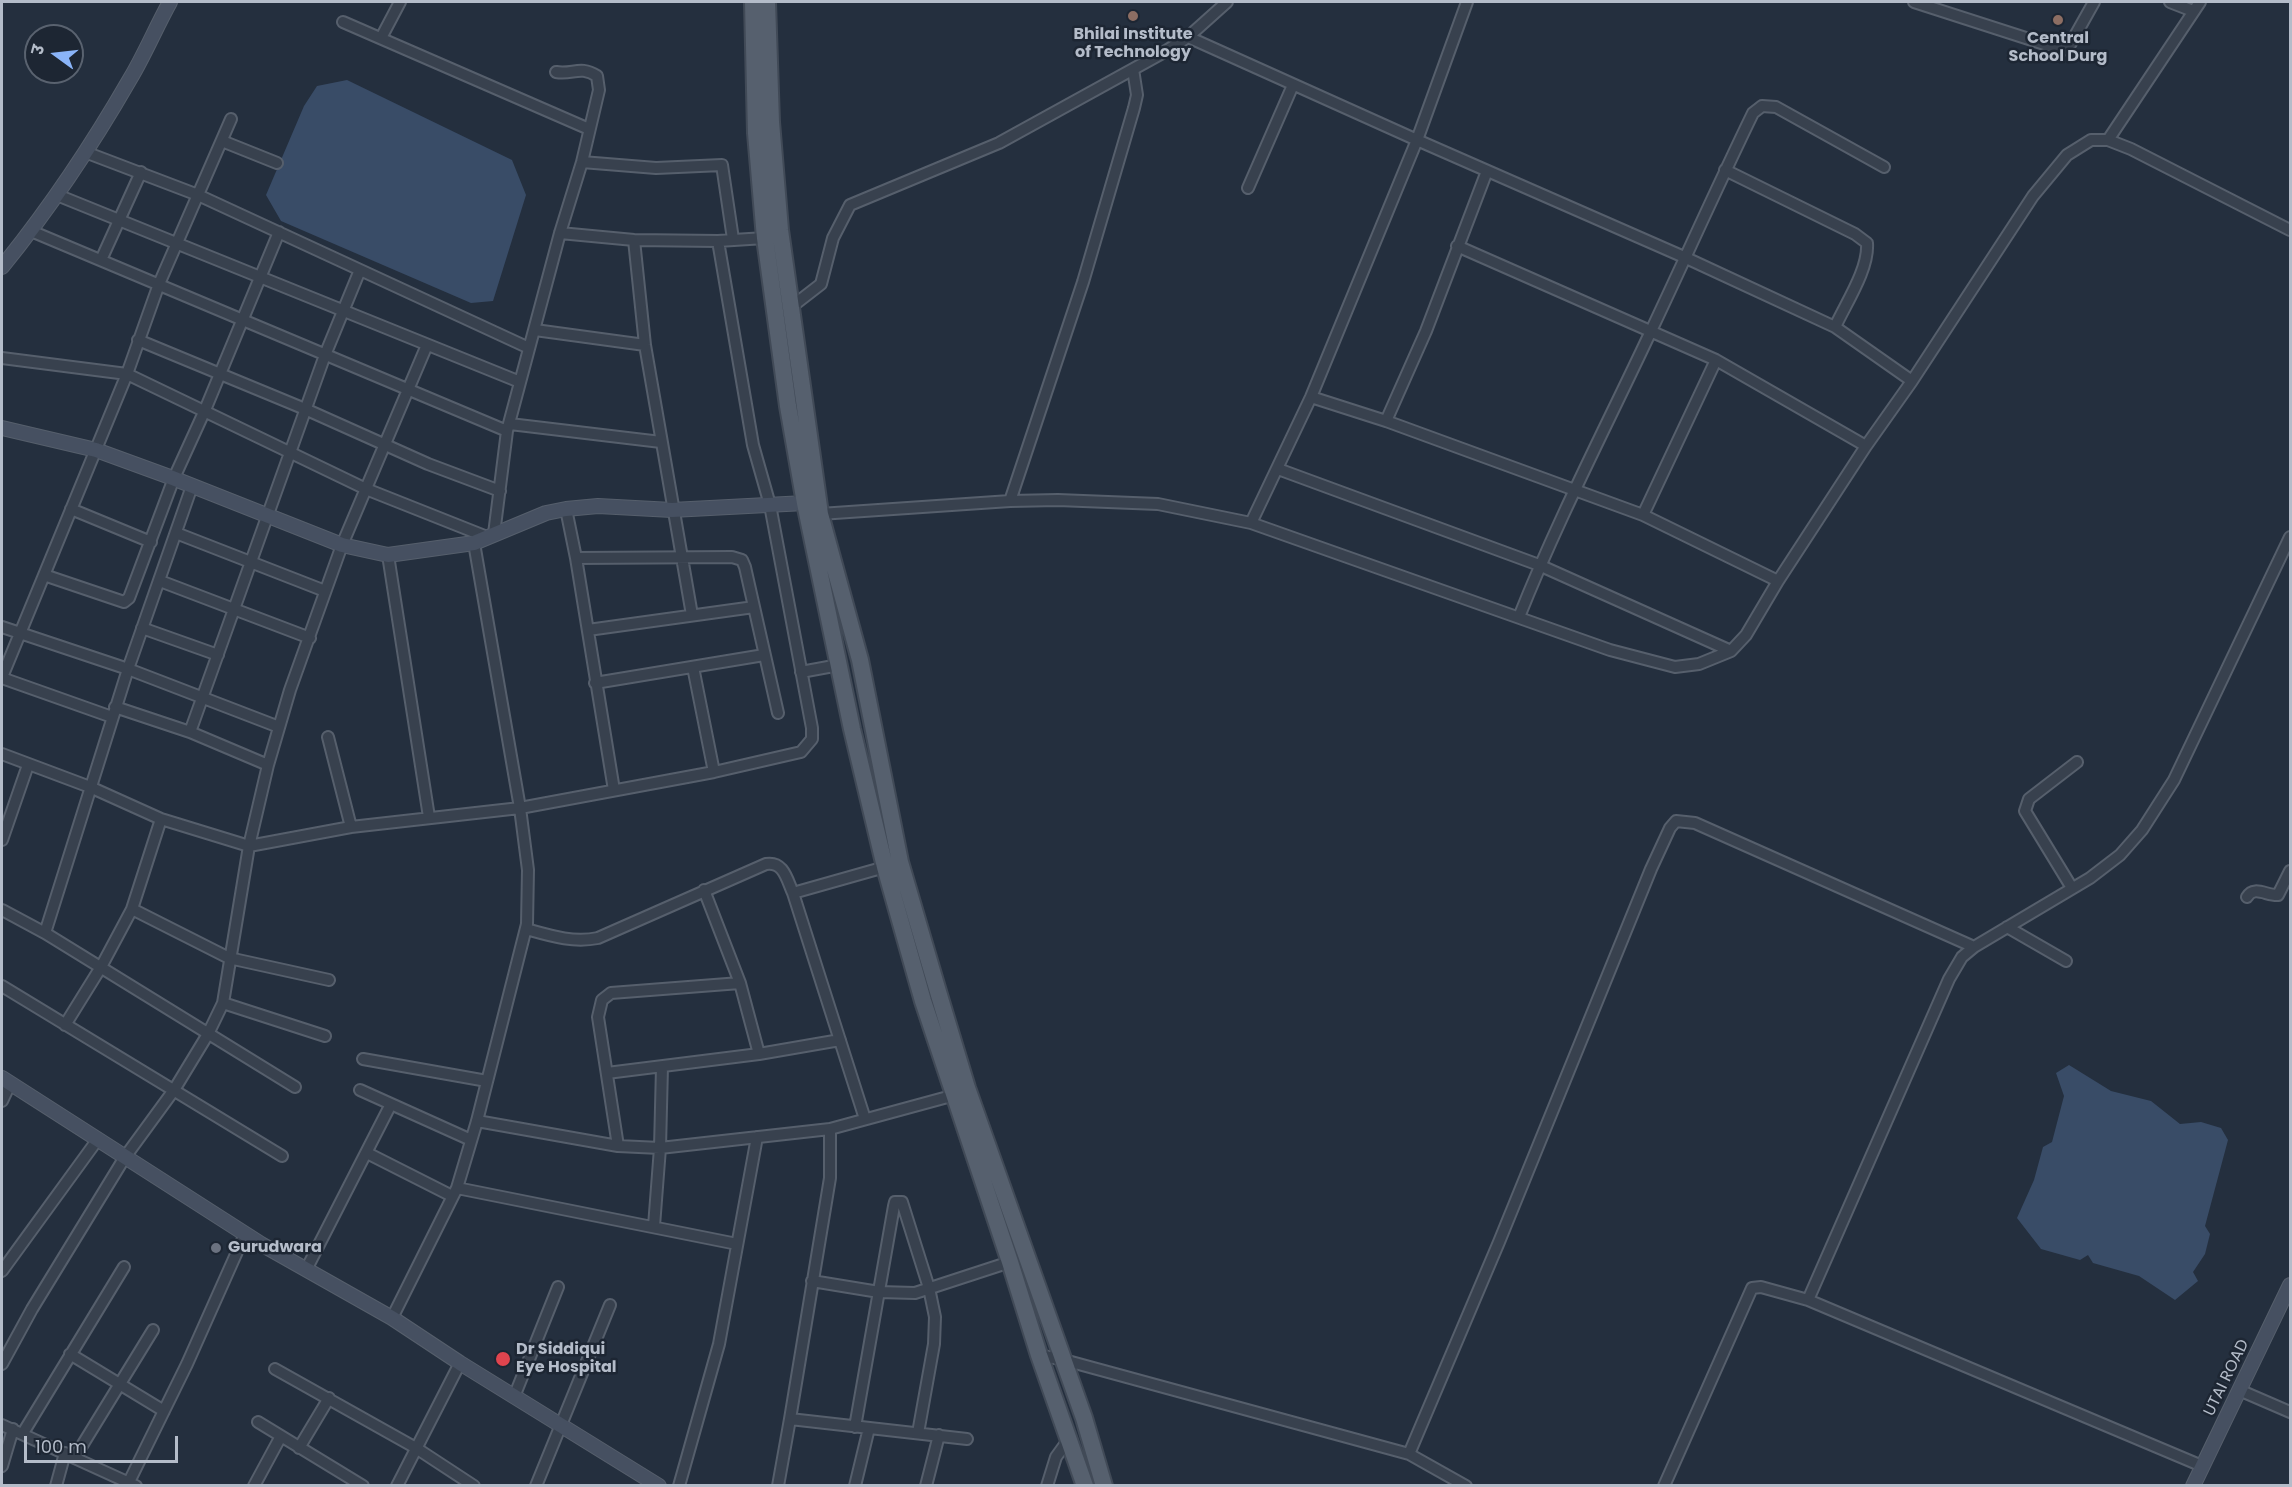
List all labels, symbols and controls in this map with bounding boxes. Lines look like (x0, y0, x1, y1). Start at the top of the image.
marker: Bhilai Institute of Technology (1126, 9, 1140, 23)
marker: Central School Durg (2051, 13, 2065, 27)
north arrow (24, 24, 84, 84)
place label: Bhilai Institute of Technology (1073, 25, 1193, 63)
place label: Central School Durg (2009, 29, 2107, 67)
text: उ (26, 42, 50, 57)
place label: Gurudwara (228, 1238, 322, 1258)
marker: Gurudwara (209, 1241, 223, 1255)
street label: UTAI ROAD (2200, 1337, 2254, 1419)
place label: Dr Siddiqui Eye Hospital (516, 1340, 616, 1378)
marker: Dr Siddiqui Eye Hospital (494, 1350, 512, 1368)
scale bar (27, 1424, 182, 1462)
text: 100 m (35, 1434, 87, 1459)

